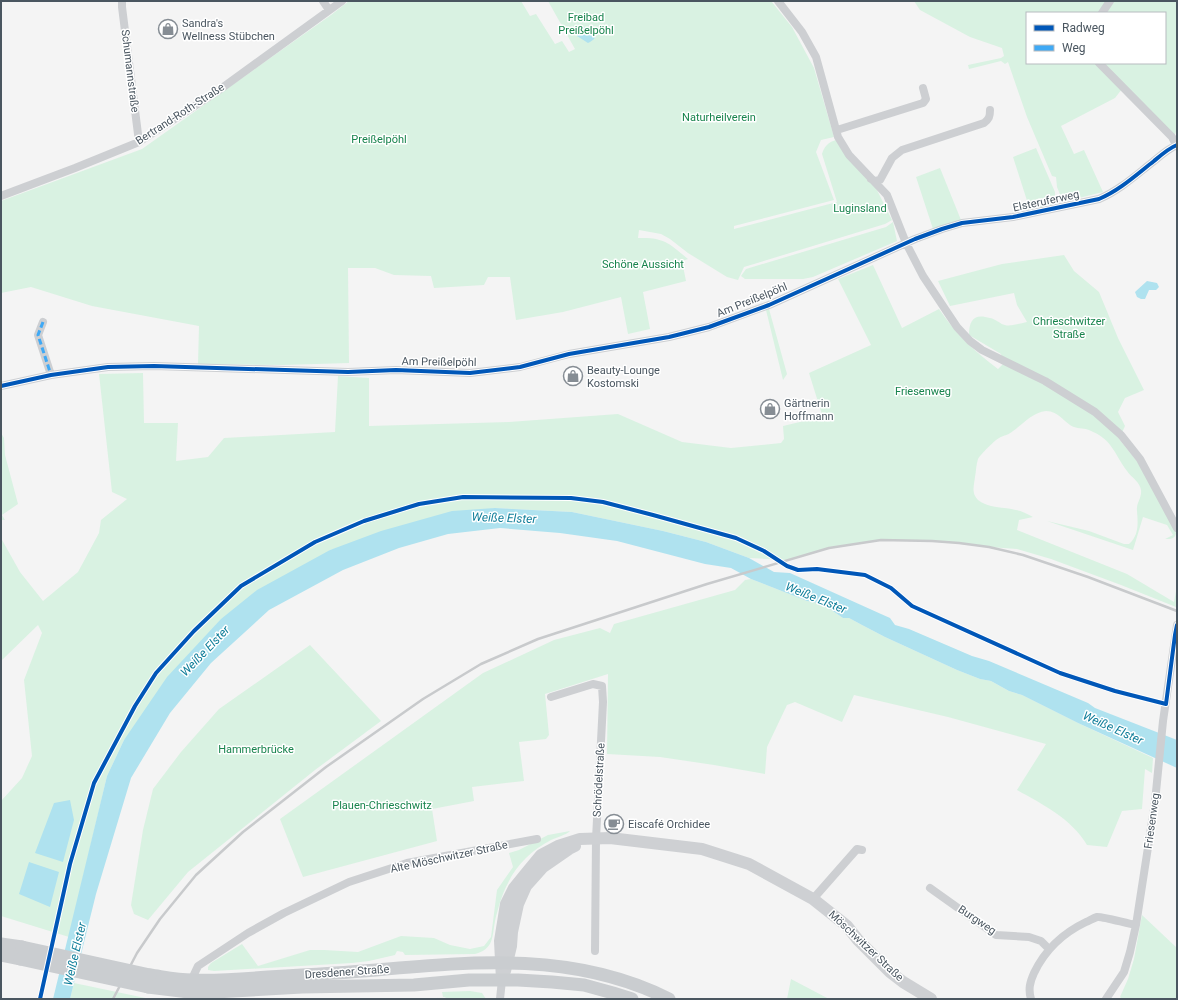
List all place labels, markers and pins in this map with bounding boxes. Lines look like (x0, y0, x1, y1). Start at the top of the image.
place label: Sandra's Wellness Stübchen (182, 17, 275, 43)
shop icon: Sandra's Wellness Stübchen (157, 18, 179, 40)
place label: Beauty-Lounge Kostomski (587, 364, 660, 390)
shop icon: Beauty-Lounge Kostomski (562, 365, 584, 387)
place label: Gärtnerin Hoffmann (784, 397, 834, 423)
shop icon: Gärtnerin Hoffmann (759, 398, 781, 420)
cafe icon: Eiscafé Orchidee (603, 813, 625, 835)
place label: Eiscafé Orchidee (628, 818, 710, 831)

